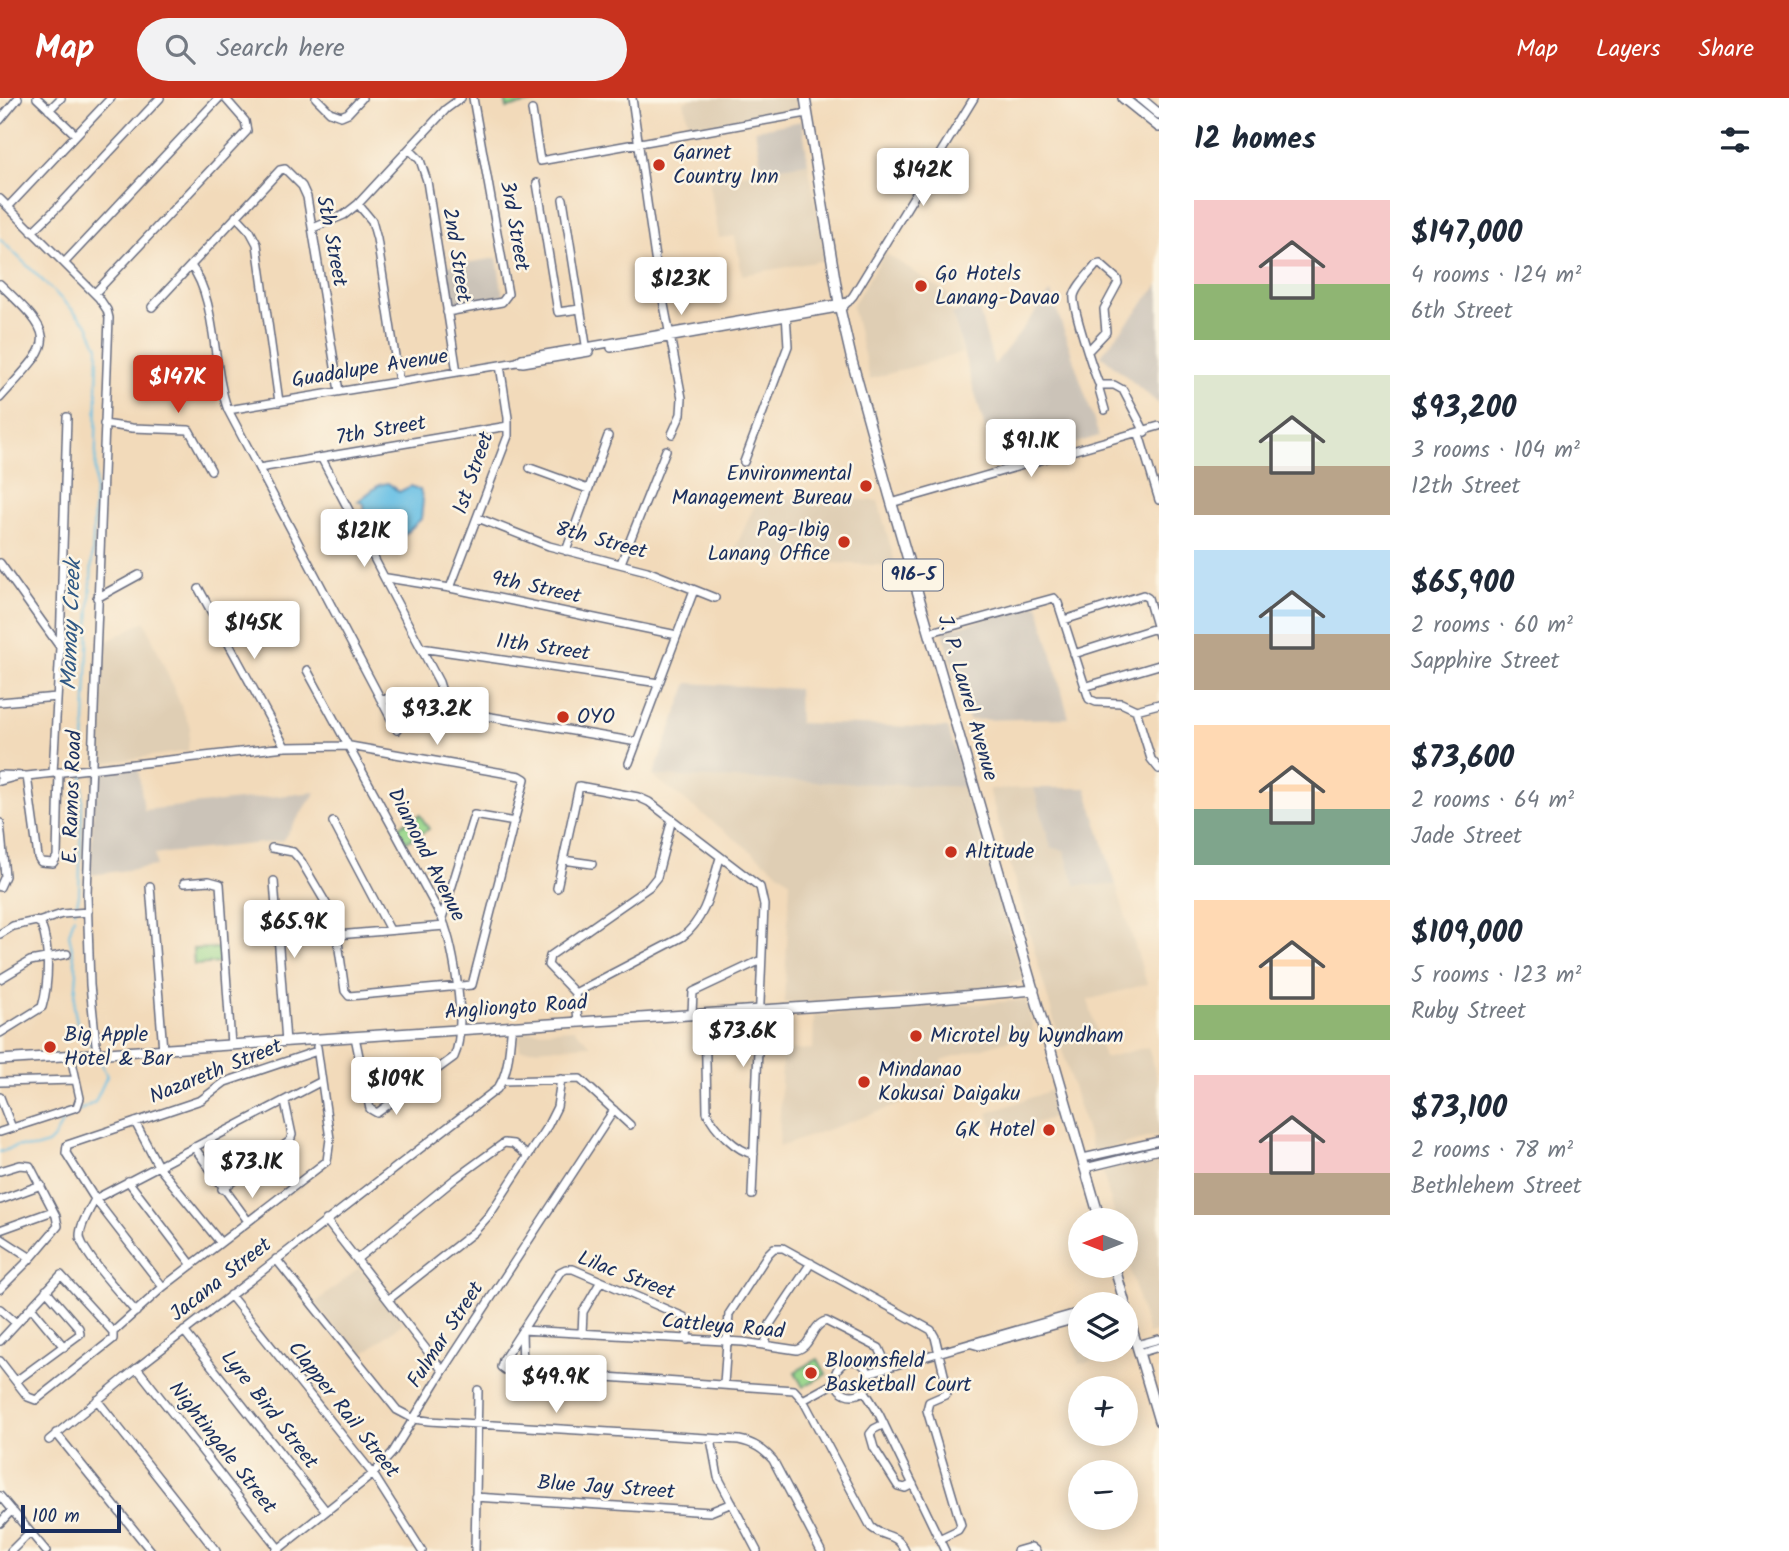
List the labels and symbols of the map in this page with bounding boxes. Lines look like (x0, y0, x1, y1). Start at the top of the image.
place label: Garnet Country Inn (673, 137, 779, 194)
pin: $142K (874, 148, 972, 208)
marker: Garnet Country Inn (651, 157, 667, 173)
street label: 3rd Street (490, 178, 538, 275)
street label: 5th Street (306, 193, 356, 290)
street label: 2nd Street (432, 205, 480, 306)
pin: $123K (632, 258, 730, 317)
place label: Go Hotels Lanang-Davao (935, 258, 1060, 315)
marker: Go Hotels Lanang-Davao (913, 278, 929, 294)
street label: Guadalupe Avenue (289, 340, 451, 398)
pin: $147K (129, 356, 227, 415)
street label: 7th Street (333, 407, 429, 455)
pin: $91.1K (974, 420, 1088, 479)
street label: 1st Street (445, 426, 504, 519)
place label: Environmental Management Bureau (671, 458, 852, 515)
marker: Environmental Management Bureau (858, 478, 874, 494)
pin: $121K (315, 510, 413, 569)
street label: 8th Street (551, 513, 651, 569)
place label: Pag-Ibig Lanang Office (707, 514, 831, 571)
marker: Pag-Ibig Lanang Office (836, 534, 852, 550)
water label: Mamay Creek (52, 556, 92, 691)
road number: 916-5 (883, 560, 943, 590)
street label: 9th Street (488, 562, 585, 614)
pin: $145K (205, 602, 303, 661)
street label: J. P. Laurel Avenue (928, 611, 1007, 785)
street label: 11th Street (494, 625, 593, 671)
pin: $93.2K (380, 688, 494, 747)
place label: OYO (577, 701, 615, 734)
marker: OYO (555, 709, 571, 725)
street label: E. Ramos Road (54, 729, 92, 864)
street label: Diamond Avenue (378, 782, 474, 928)
place label: Altitude (965, 836, 1035, 869)
marker: Altitude (943, 844, 959, 860)
pin: $65.9K (237, 900, 351, 960)
street label: Angliongto Road (444, 987, 589, 1029)
pin: $73.6K (686, 1010, 800, 1069)
place label: Big Apple Hotel & Bar (64, 1019, 173, 1076)
place label: Microtel by Wyndham (930, 1020, 1124, 1053)
marker: Microtel by Wyndham (908, 1028, 924, 1044)
street label: Nazareth Street (145, 1030, 288, 1114)
marker: Big Apple Hotel & Bar (42, 1039, 58, 1055)
place label: Mindanao Kokusai Daigaku (878, 1054, 1020, 1111)
pin: $109K (347, 1058, 445, 1117)
marker: Mindanao Kokusai Daigaku (856, 1074, 872, 1090)
place label: GK Hotel (955, 1114, 1035, 1147)
marker: GK Hotel (1041, 1122, 1057, 1138)
pin: $73.1K (195, 1140, 309, 1200)
north arrow (1068, 1208, 1138, 1278)
street label: Jacana Street (163, 1229, 280, 1330)
street label: Lilac Street (572, 1242, 681, 1310)
street label: Fulmar Street (399, 1274, 493, 1395)
street label: Cattleya Road (660, 1305, 786, 1349)
street label: Clapper Rail Street (279, 1334, 408, 1486)
street label: Lyre Bird Street (212, 1343, 327, 1477)
place label: Bloomsfield Basketball Court (825, 1345, 972, 1402)
pin: $49.9K (499, 1356, 613, 1415)
marker: Bloomsfield Basketball Court (803, 1365, 819, 1381)
street label: Nightingale Street (159, 1374, 285, 1522)
street label: Blue Jay Street (536, 1467, 677, 1509)
scale bar (21, 1502, 121, 1534)

